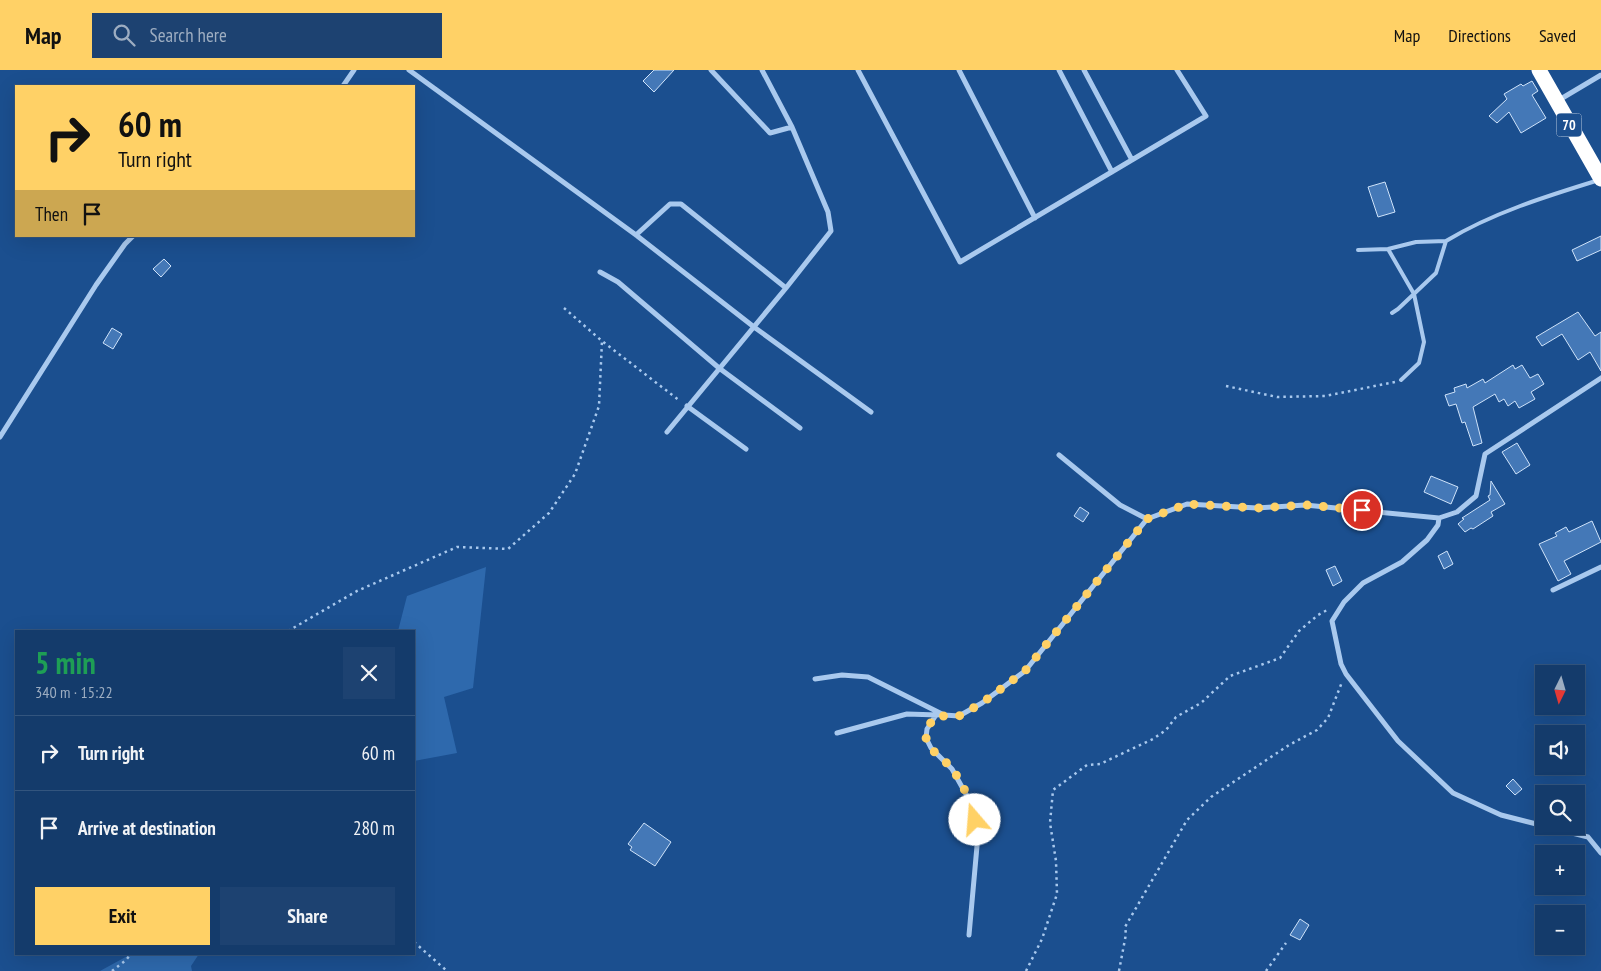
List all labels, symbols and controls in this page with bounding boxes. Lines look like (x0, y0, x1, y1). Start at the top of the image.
search box (92, 13, 442, 58)
text: Map (25, 20, 62, 51)
icon: search (110, 21, 138, 49)
text: Search here (150, 23, 227, 47)
text: Map (1394, 24, 1420, 47)
text: Directions (1448, 24, 1511, 47)
text: Saved (1539, 24, 1576, 47)
text: 60 m (118, 101, 182, 147)
icon: right (35, 105, 100, 170)
road number: 70 (1556, 114, 1582, 136)
text: Turn right (118, 145, 192, 173)
icon: arrive (78, 200, 106, 228)
text: Then (35, 202, 68, 226)
pin (1341, 489, 1383, 531)
icon: arrive (1348, 496, 1376, 524)
text: 5 min (35, 643, 96, 682)
button: close (343, 647, 395, 699)
north arrow (1535, 665, 1585, 715)
map controls (1535, 665, 1585, 955)
text: 340 m · 15:22 (35, 682, 113, 702)
button: sound (1535, 725, 1585, 775)
icon: right (35, 739, 63, 767)
text: Turn right (78, 741, 144, 765)
text: 60 m (362, 741, 395, 765)
button: search (1535, 785, 1585, 835)
position arrow (948, 793, 1000, 845)
icon: arrive (35, 814, 63, 842)
text: Arrive at destination (78, 816, 216, 840)
text: 280 m (353, 816, 395, 840)
button: + (1535, 845, 1585, 895)
button: Exit (35, 887, 210, 945)
button: Share (220, 887, 395, 945)
button: − (1535, 905, 1585, 955)

